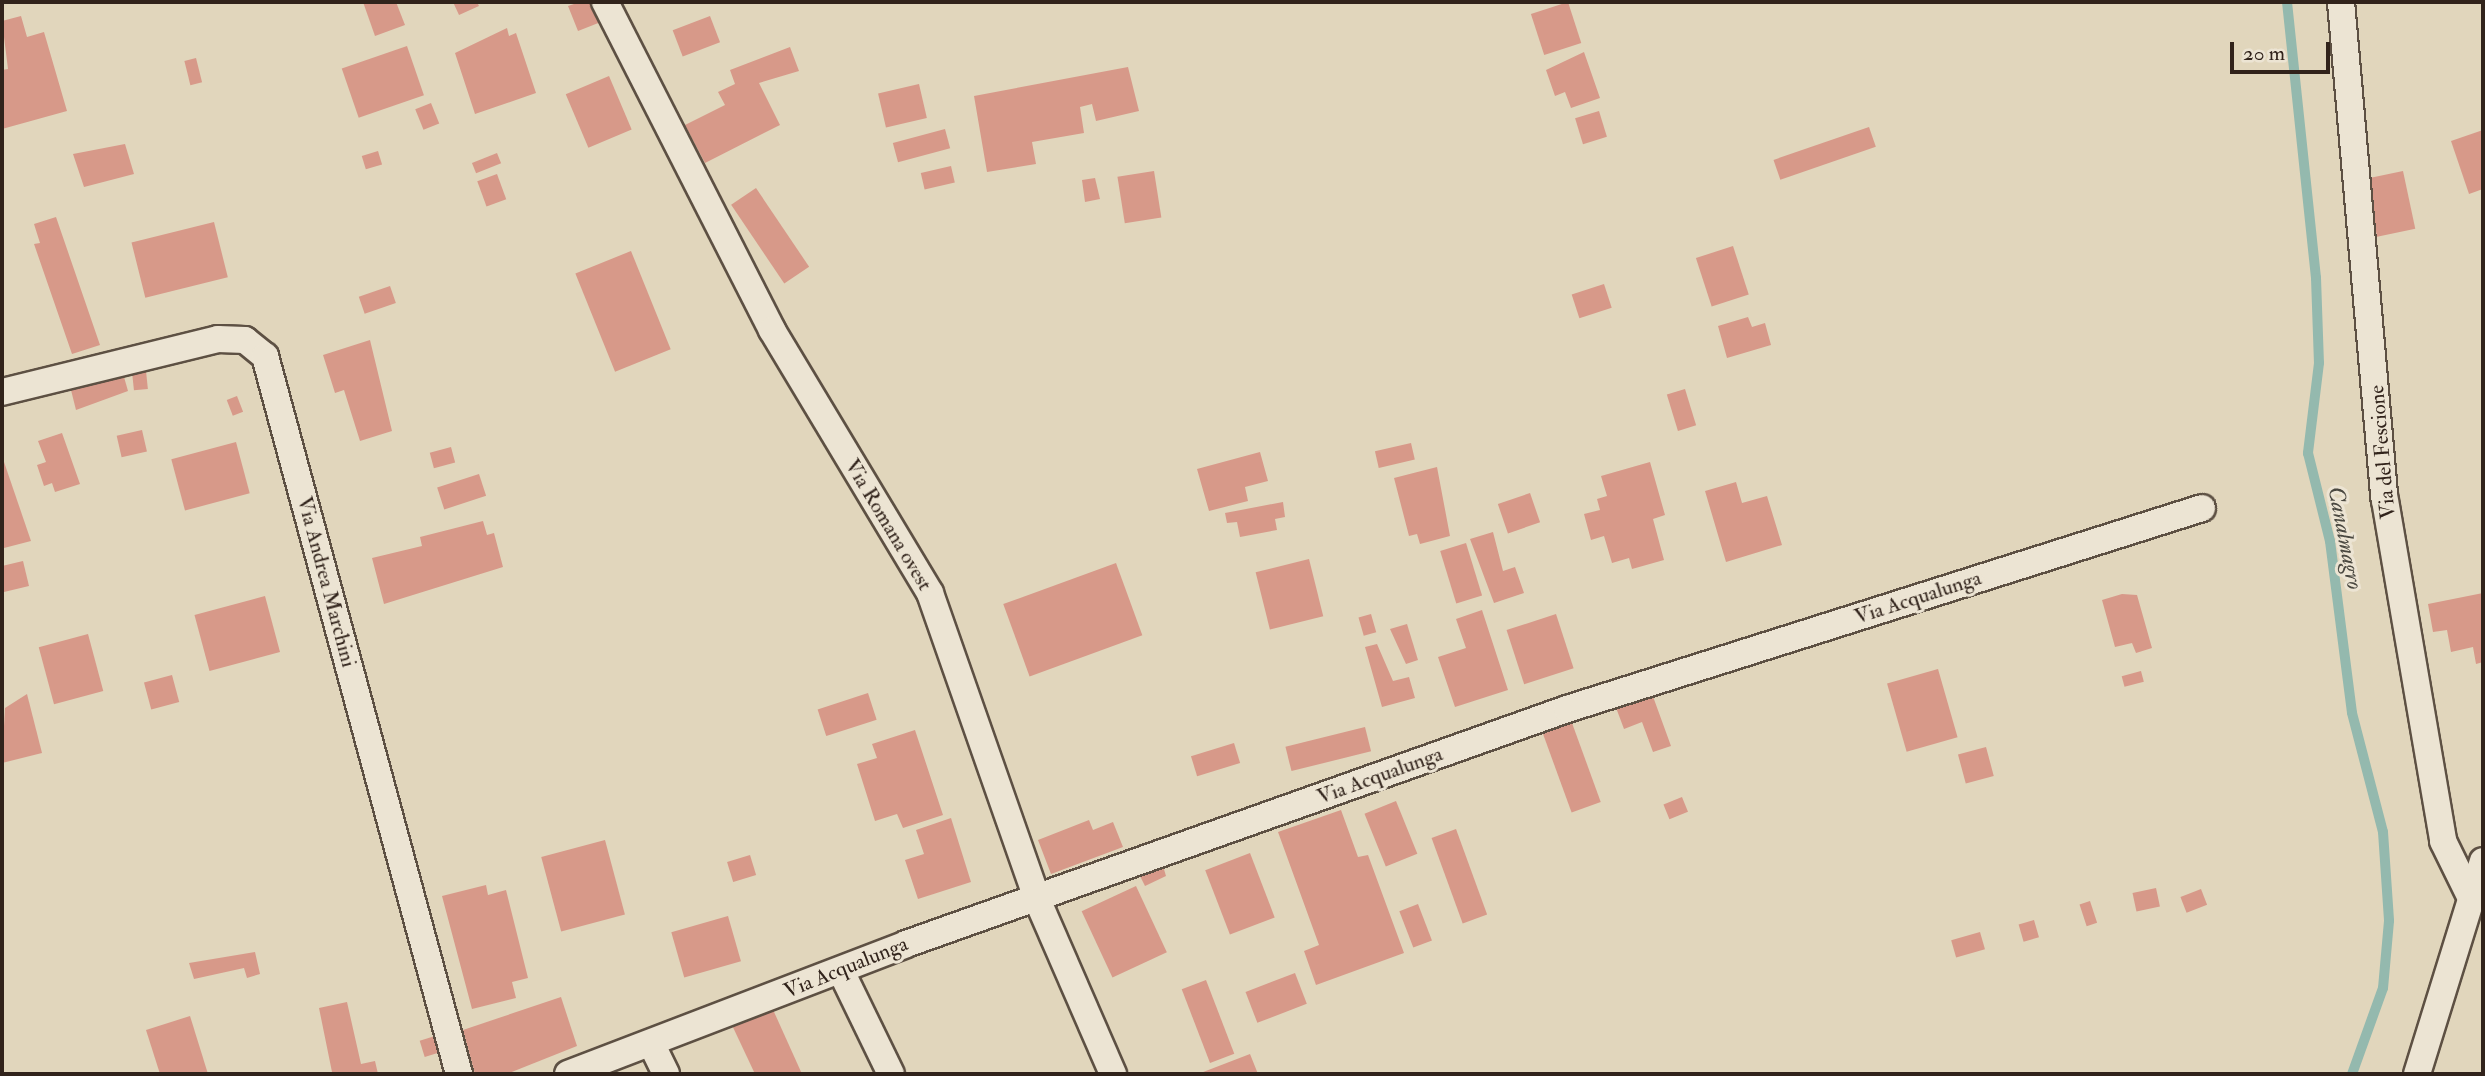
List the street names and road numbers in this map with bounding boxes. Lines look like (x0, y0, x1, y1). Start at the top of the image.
street label: Via del Fescione (2365, 384, 2401, 520)
street label: Via Romana ovest (839, 455, 937, 595)
street label: Via Andrea Marchini (291, 494, 361, 670)
street label: Via Acqualunga (1852, 566, 1984, 630)
street label: Via Acqualunga (1314, 742, 1446, 810)
street label: Via Acqualunga (780, 932, 912, 1004)

